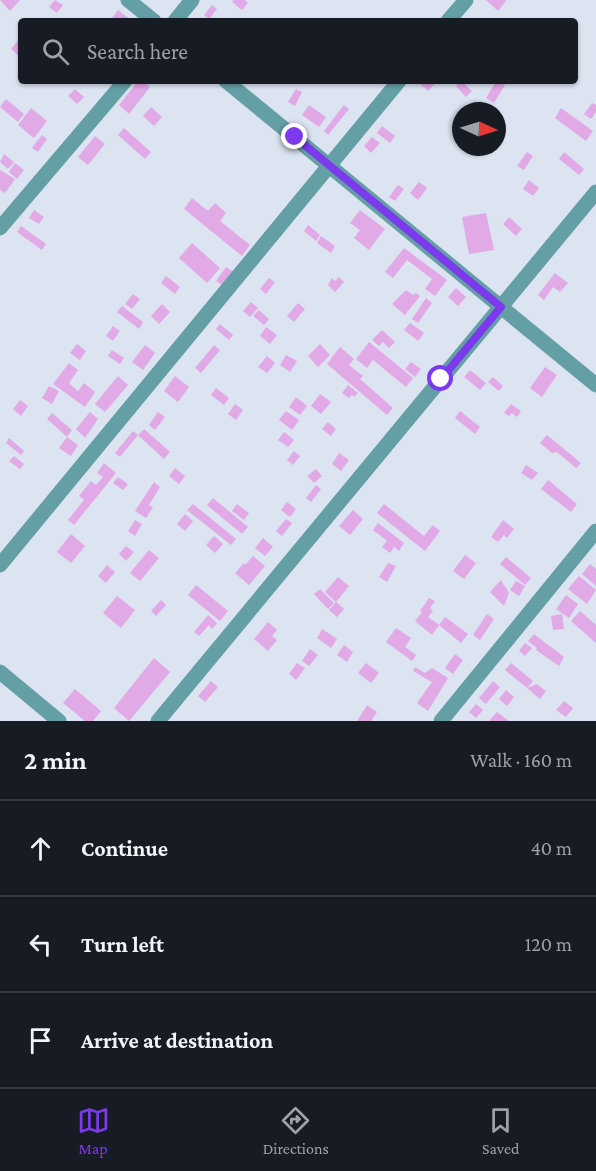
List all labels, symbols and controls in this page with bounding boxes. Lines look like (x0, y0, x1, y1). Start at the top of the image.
search box (18, 18, 578, 84)
icon: search (39, 35, 72, 68)
text: Search here (87, 39, 188, 64)
north arrow (452, 102, 506, 156)
route end (281, 123, 307, 149)
route start (427, 365, 453, 391)
text: 2 min (24, 746, 87, 775)
text: Walk · 160 m (470, 749, 572, 771)
icon: ahead (24, 832, 57, 865)
text: Continue (81, 836, 168, 861)
text: 40 m (531, 837, 572, 859)
icon: left (24, 928, 57, 961)
text: Turn left (81, 932, 164, 957)
text: 120 m (525, 933, 572, 955)
icon: arrive (24, 1024, 57, 1057)
text: Arrive at destination (81, 1028, 273, 1053)
tab: Map (77, 1104, 110, 1157)
tab: Directions (263, 1104, 329, 1157)
tab: Saved (482, 1104, 519, 1157)

